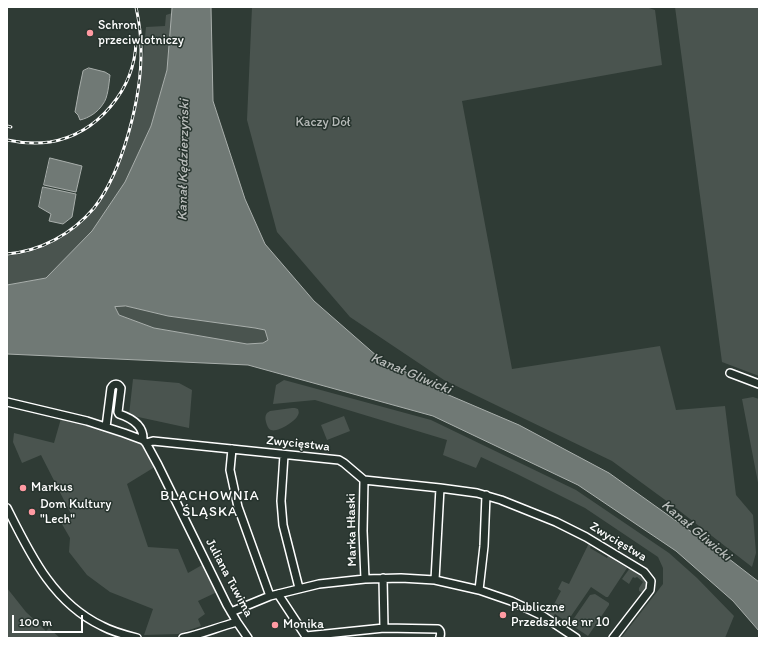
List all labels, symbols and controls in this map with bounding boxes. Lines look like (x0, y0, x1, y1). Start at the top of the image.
place label: Schron przeciwlotniczy (98, 18, 184, 49)
marker: Schron przeciwlotniczy (85, 28, 95, 38)
water label: Kanał Kędzierzyński (175, 99, 193, 221)
park label: Kaczy Dół (295, 115, 351, 131)
water label: Kanał Gliwicki (368, 349, 454, 399)
street label: Zwycięstwa (265, 433, 331, 455)
place label: Markus (31, 480, 73, 496)
marker: Markus (18, 483, 28, 493)
district label: BLACHOWNIA ŚLĄSKA (160, 488, 260, 520)
street label: Marka Hłaski (344, 493, 360, 567)
place label: Dom Kultury "Lech" (40, 497, 111, 528)
water label: Kanał Gliwicki (658, 497, 734, 565)
marker: Dom Kultury "Lech" (27, 507, 37, 517)
street label: Zwycięstwa (587, 519, 649, 565)
street label: Juliana Tuwima (202, 536, 256, 620)
place label: Publiczne Przedszkole nr 10 (511, 600, 610, 631)
scale bar (14, 607, 85, 633)
marker: Publiczne Przedszkole nr 10 (498, 610, 508, 620)
text: 100 m (19, 615, 52, 629)
place label: Monika (283, 617, 324, 633)
marker: Monika (270, 620, 280, 630)

